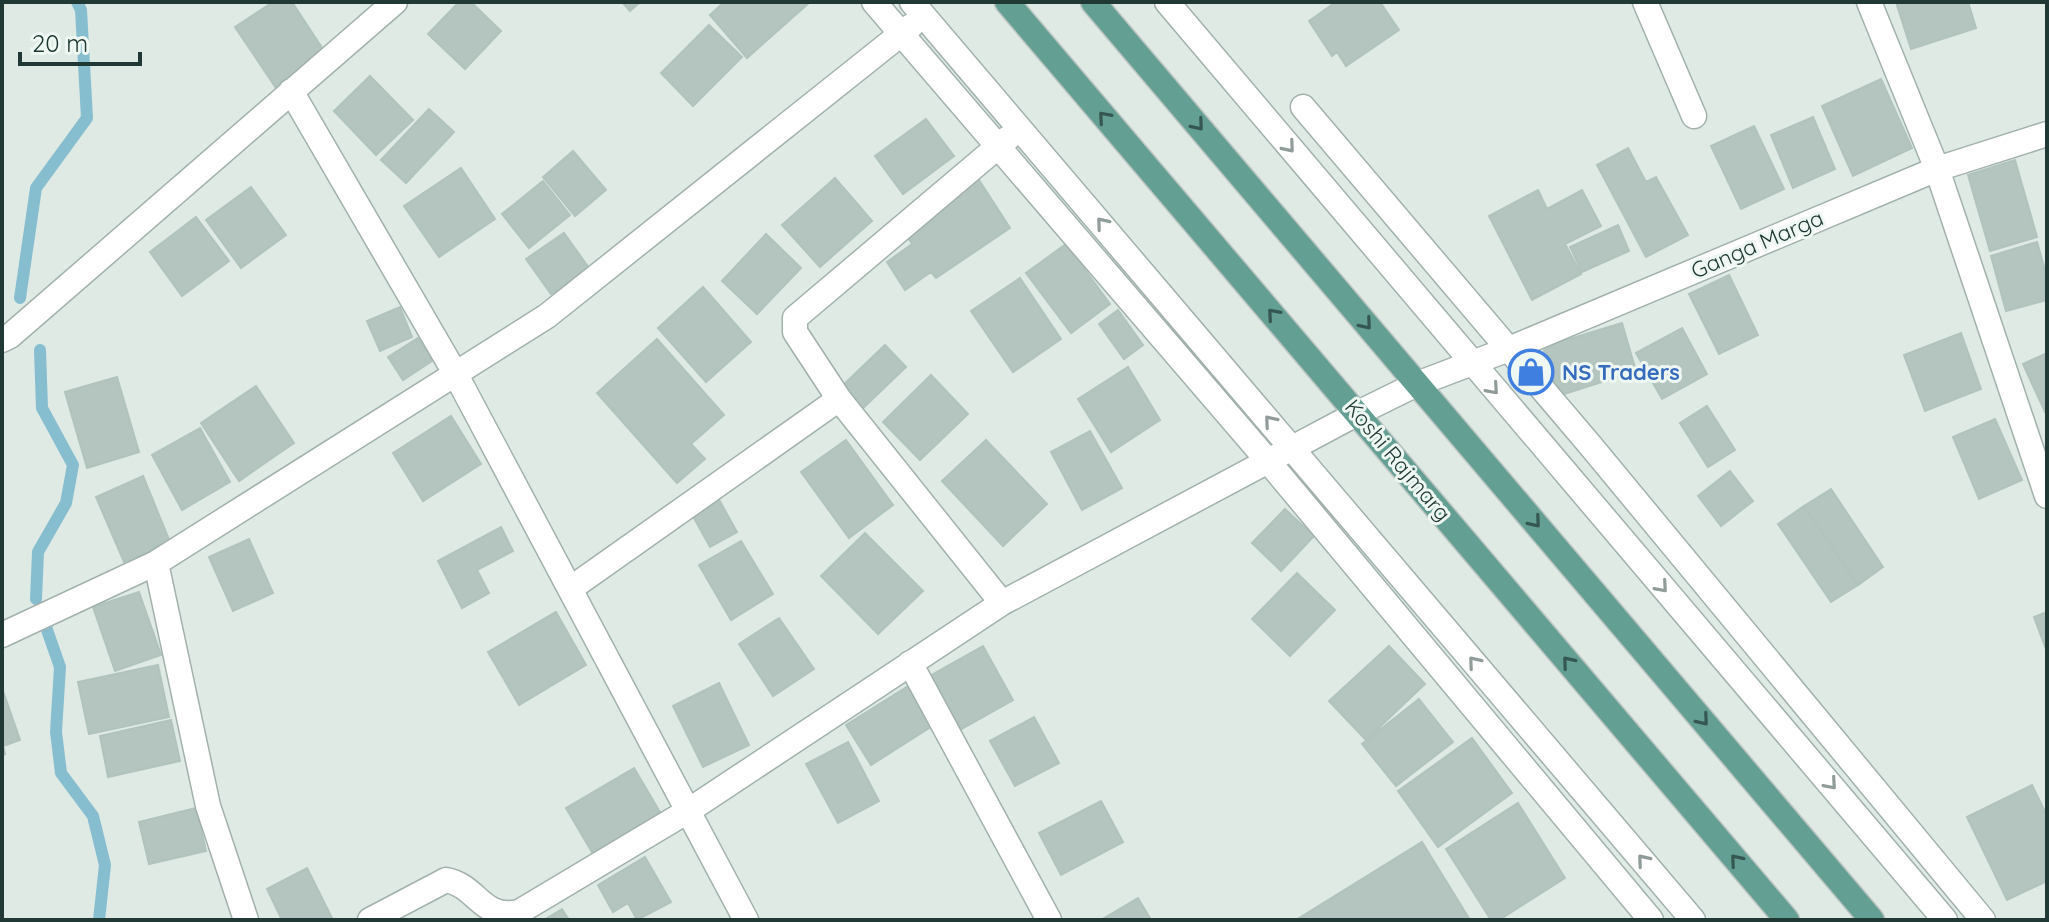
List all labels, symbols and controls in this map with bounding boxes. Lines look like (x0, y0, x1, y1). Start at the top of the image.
scale bar (20, 16, 140, 66)
text: 20 m (32, 28, 88, 58)
one-way arrow (1100, 111, 1114, 126)
one-way arrow (1188, 116, 1203, 131)
one-way arrow (1280, 138, 1294, 153)
street label: Ganga Marga (1687, 204, 1827, 284)
one-way arrow (1097, 218, 1112, 232)
one-way arrow (1268, 309, 1283, 324)
one-way arrow (1356, 314, 1371, 329)
shop icon: NS Traders (1507, 348, 1555, 396)
place label: NS Traders (1562, 358, 1680, 386)
one-way arrow (1483, 380, 1498, 394)
street label: Koshi Rajmarg (1339, 393, 1457, 527)
one-way arrow (1265, 416, 1280, 430)
one-way arrow (1525, 512, 1539, 527)
one-way arrow (1652, 577, 1667, 592)
one-way arrow (1469, 657, 1484, 671)
one-way arrow (1563, 657, 1578, 671)
one-way arrow (1693, 710, 1708, 725)
one-way arrow (1821, 775, 1836, 790)
one-way arrow (1638, 855, 1652, 870)
one-way arrow (1731, 855, 1746, 870)

